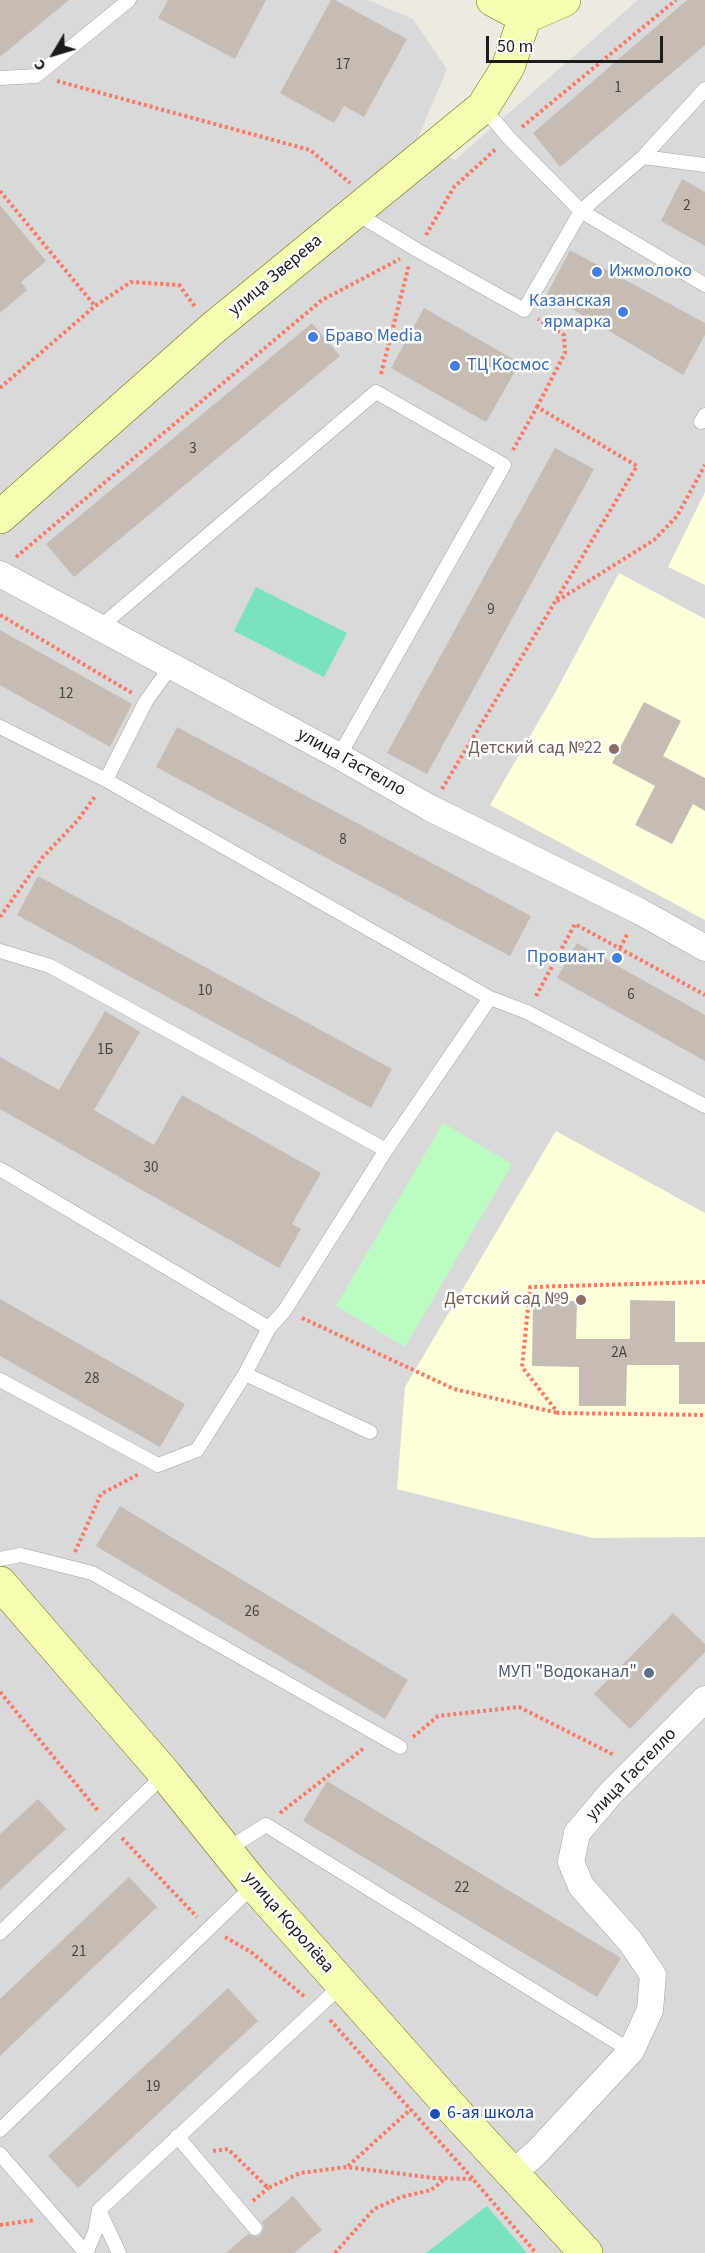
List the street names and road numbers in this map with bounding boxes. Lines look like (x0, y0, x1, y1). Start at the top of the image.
street label: улица Зверева (225, 230, 327, 322)
street label: улица Гастелло (293, 724, 409, 802)
street label: улица Гастелло (582, 1724, 682, 1826)
street label: улица Королёва (238, 1868, 338, 1978)

